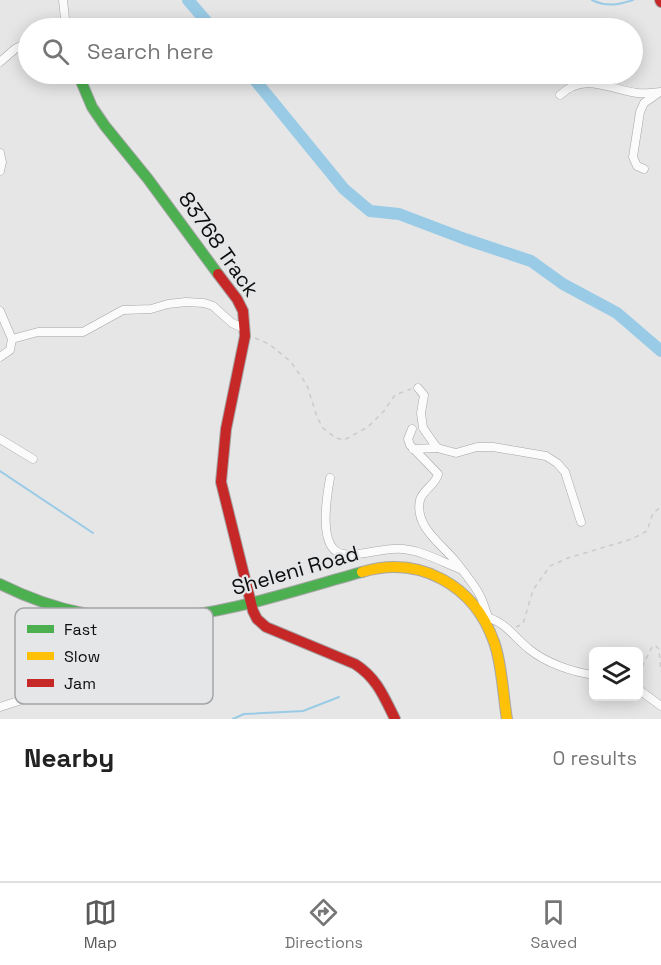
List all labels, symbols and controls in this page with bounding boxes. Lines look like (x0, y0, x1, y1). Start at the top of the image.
search box (18, 18, 643, 84)
icon: search (39, 35, 72, 68)
text: Search here (87, 37, 214, 65)
street label: 83768 Track (173, 186, 265, 302)
street label: Sheleni Road (228, 539, 362, 601)
legend (15, 608, 213, 704)
text: Fast (64, 619, 97, 640)
text: Slow (64, 646, 100, 667)
map controls (589, 647, 643, 701)
button: layers (589, 647, 643, 701)
text: Jam (64, 673, 96, 694)
text: Nearby (24, 741, 114, 775)
text: 0 results (553, 745, 637, 771)
tab: Map (84, 896, 117, 953)
tab: Directions (285, 896, 363, 953)
tab: Saved (531, 896, 577, 953)

